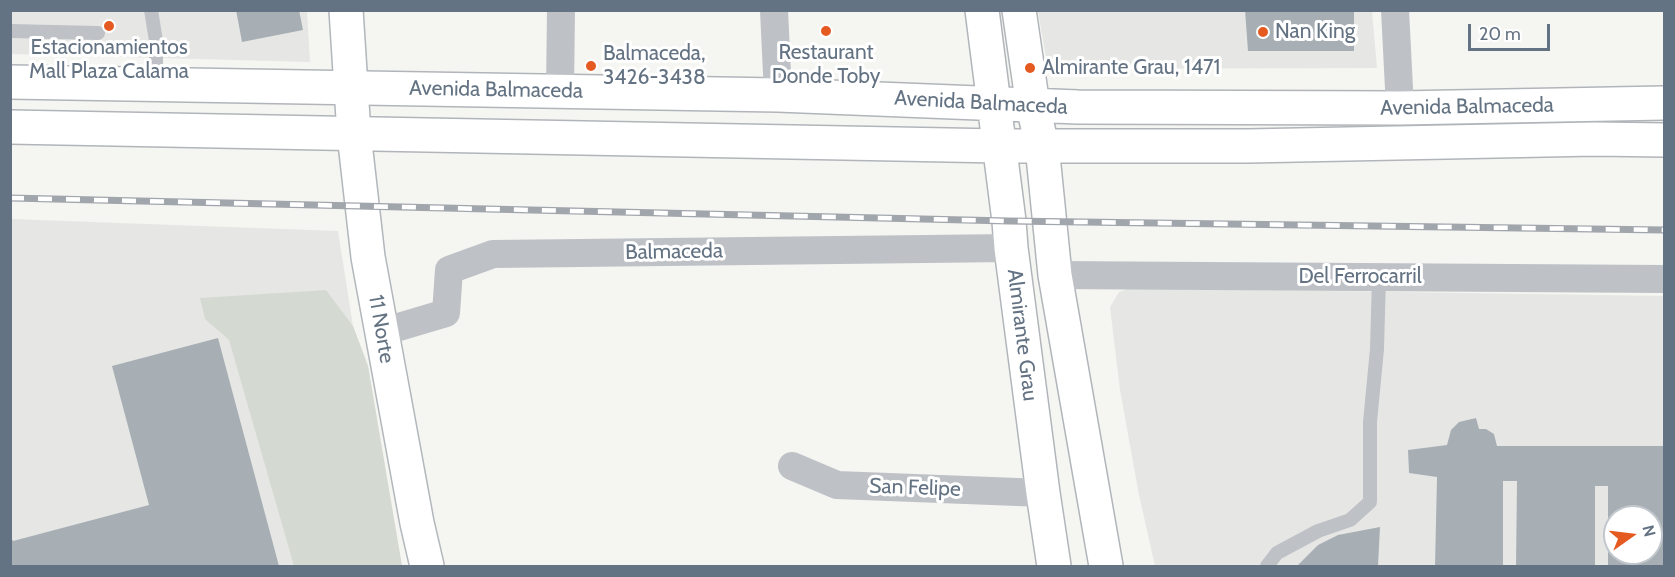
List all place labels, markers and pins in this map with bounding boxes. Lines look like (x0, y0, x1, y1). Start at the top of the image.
marker: Estacionamientos Mall Plaza Calama (102, 19, 116, 33)
place label: Nan King (1275, 19, 1355, 45)
marker: Restaurant Donde Toby (819, 24, 833, 38)
marker: Nan King (1256, 25, 1270, 39)
place label: Estacionamientos Mall Plaza Calama (29, 35, 189, 85)
place label: Restaurant Donde Toby (772, 40, 880, 90)
place label: Balmaceda, 3426-3438 (603, 41, 706, 91)
place label: Almirante Grau, 1471 (1042, 55, 1220, 81)
marker: Balmaceda, 3426-3438 (584, 59, 598, 73)
marker: Almirante Grau, 1471 (1023, 61, 1037, 75)

